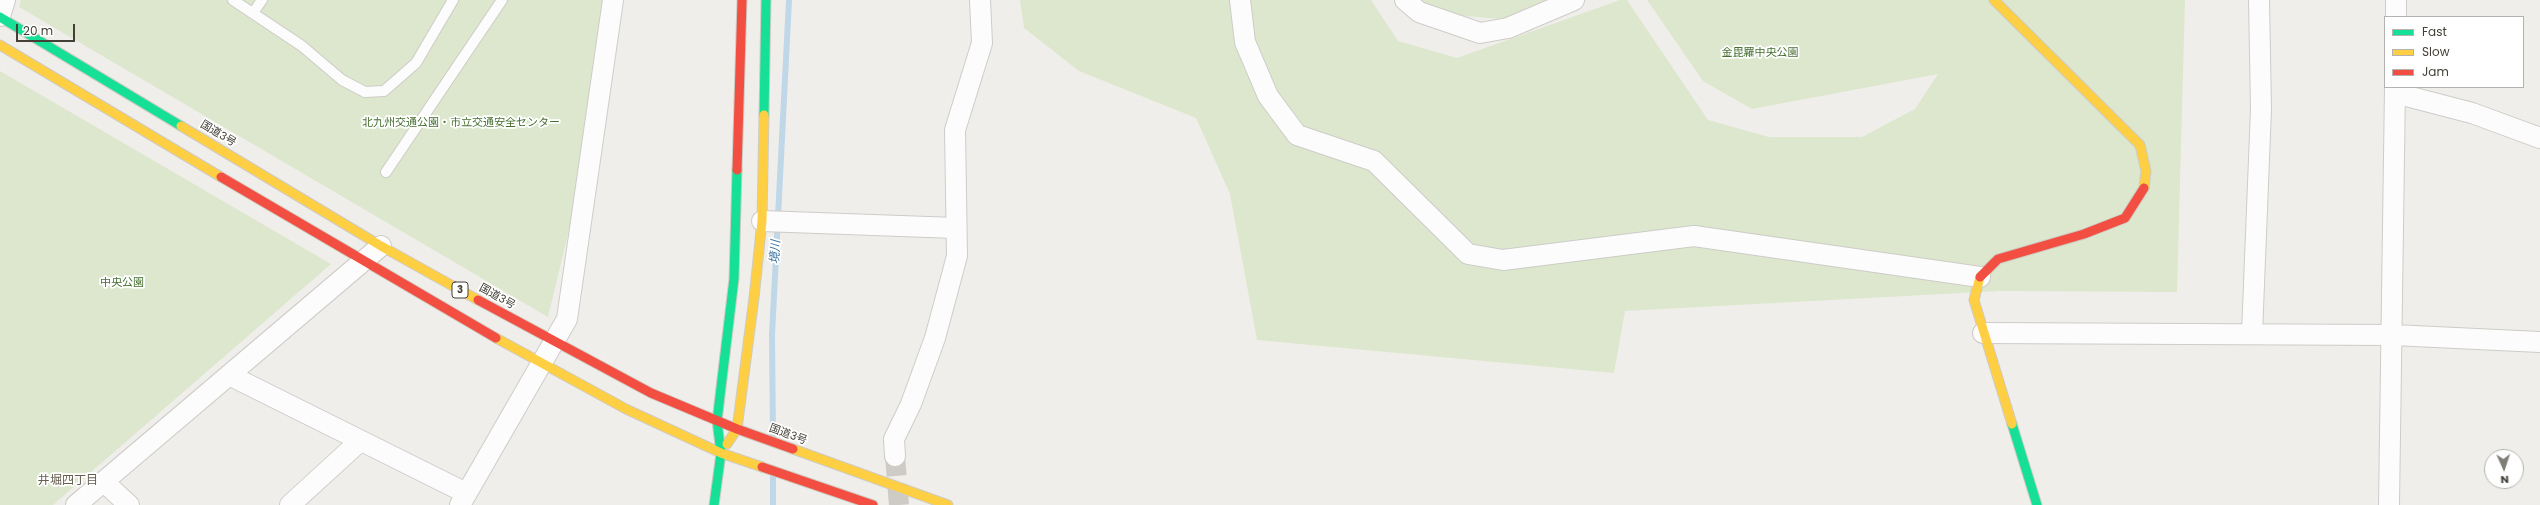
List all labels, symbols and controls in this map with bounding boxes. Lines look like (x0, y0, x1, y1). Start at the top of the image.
scale bar (18, 16, 77, 42)
legend (2384, 16, 2524, 88)
text: 20 m (23, 22, 53, 39)
text: Fast (2422, 23, 2447, 40)
text: Slow (2422, 43, 2450, 60)
park label: 金毘羅中央公園 (1722, 46, 1798, 60)
text: Jam (2422, 63, 2449, 80)
park label: 北九州交通公園・市立交通安全センター (362, 116, 560, 130)
street label: 国道3号 (198, 118, 238, 150)
water label: 境川 (768, 240, 784, 264)
park label: 中央公園 (100, 276, 144, 290)
road number: 3 (452, 282, 468, 298)
street label: 国道3号 (477, 282, 517, 312)
street label: 国道3号 (767, 422, 809, 448)
north arrow (2484, 449, 2524, 489)
text: N (2500, 472, 2509, 488)
district label: 井堀四丁目 (38, 474, 98, 488)

